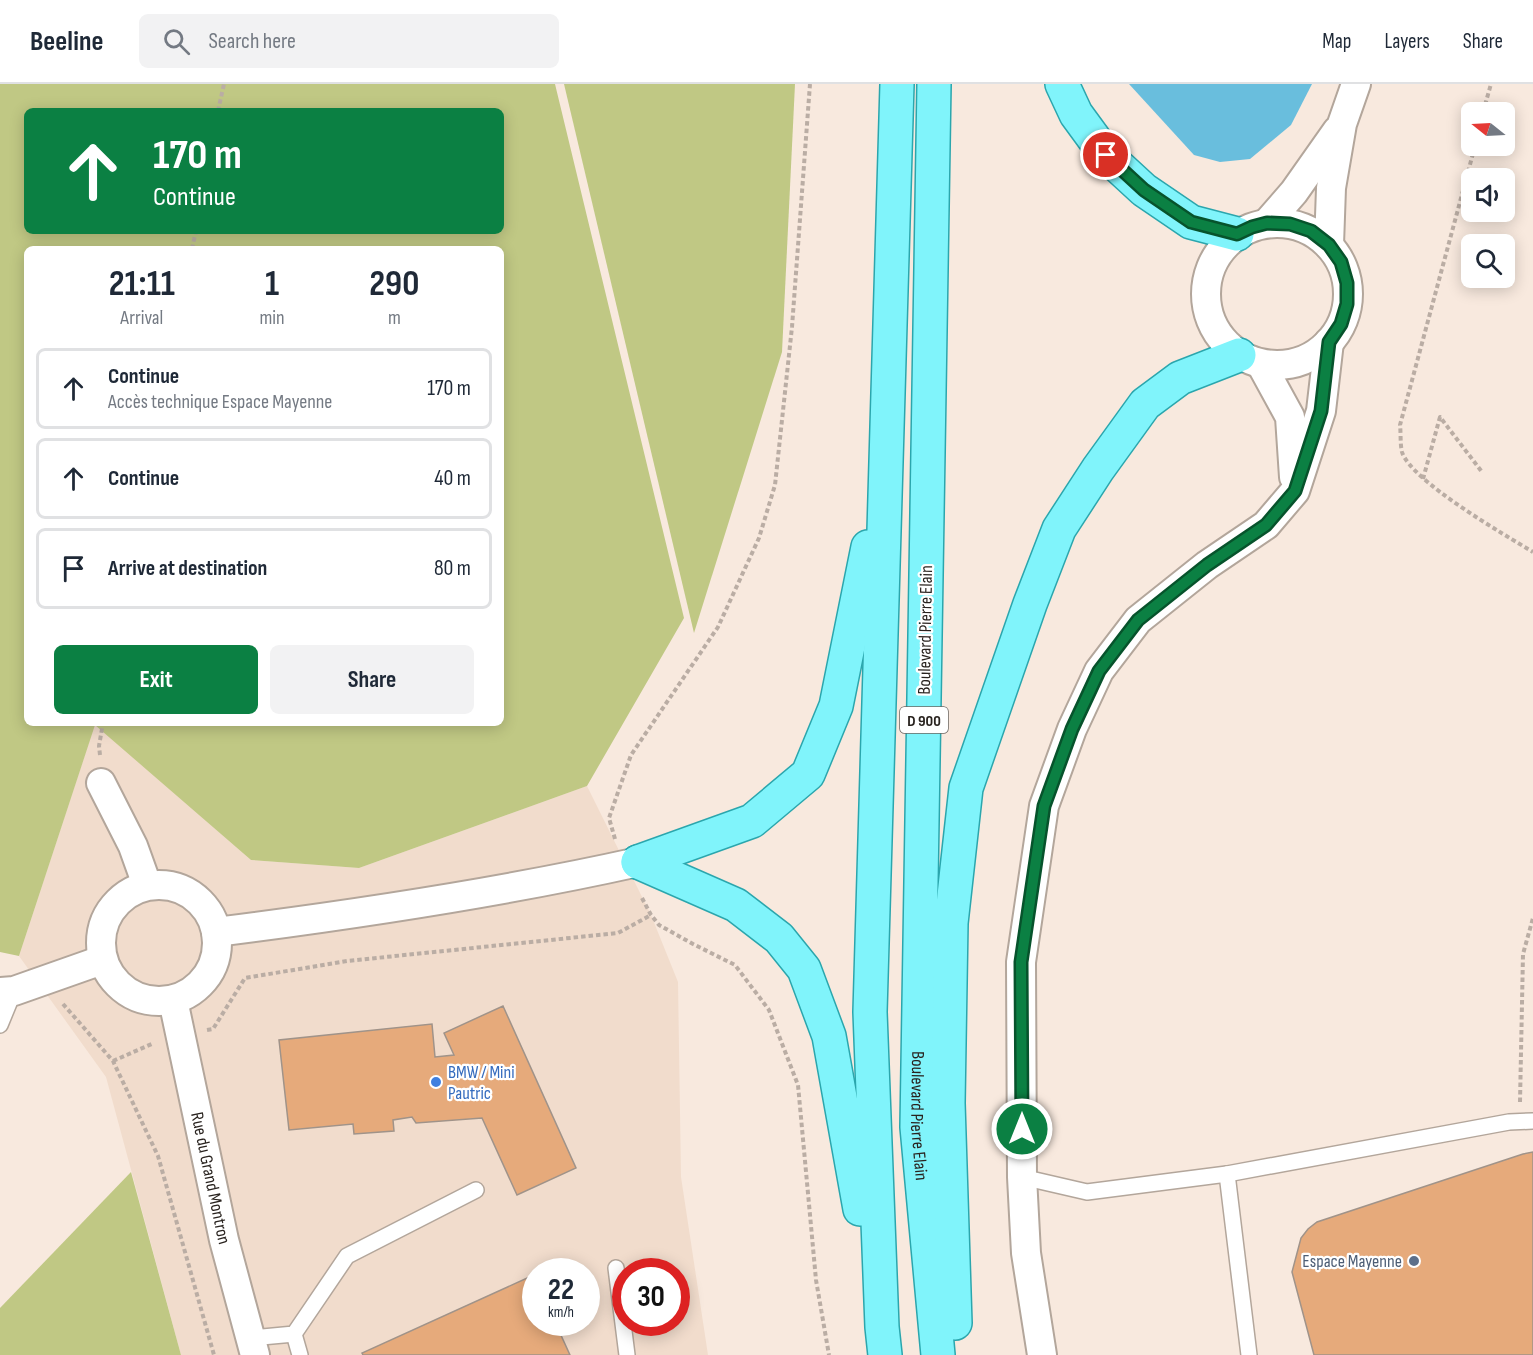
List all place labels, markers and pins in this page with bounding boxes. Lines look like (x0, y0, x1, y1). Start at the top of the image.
pin (1080, 129, 1131, 180)
place label: BMW / Mini Pautric (448, 1062, 514, 1104)
marker: BMW / Mini Pautric (429, 1075, 443, 1089)
place label: Espace Mayenne (1302, 1251, 1402, 1272)
marker: Espace Mayenne (1407, 1254, 1421, 1268)

